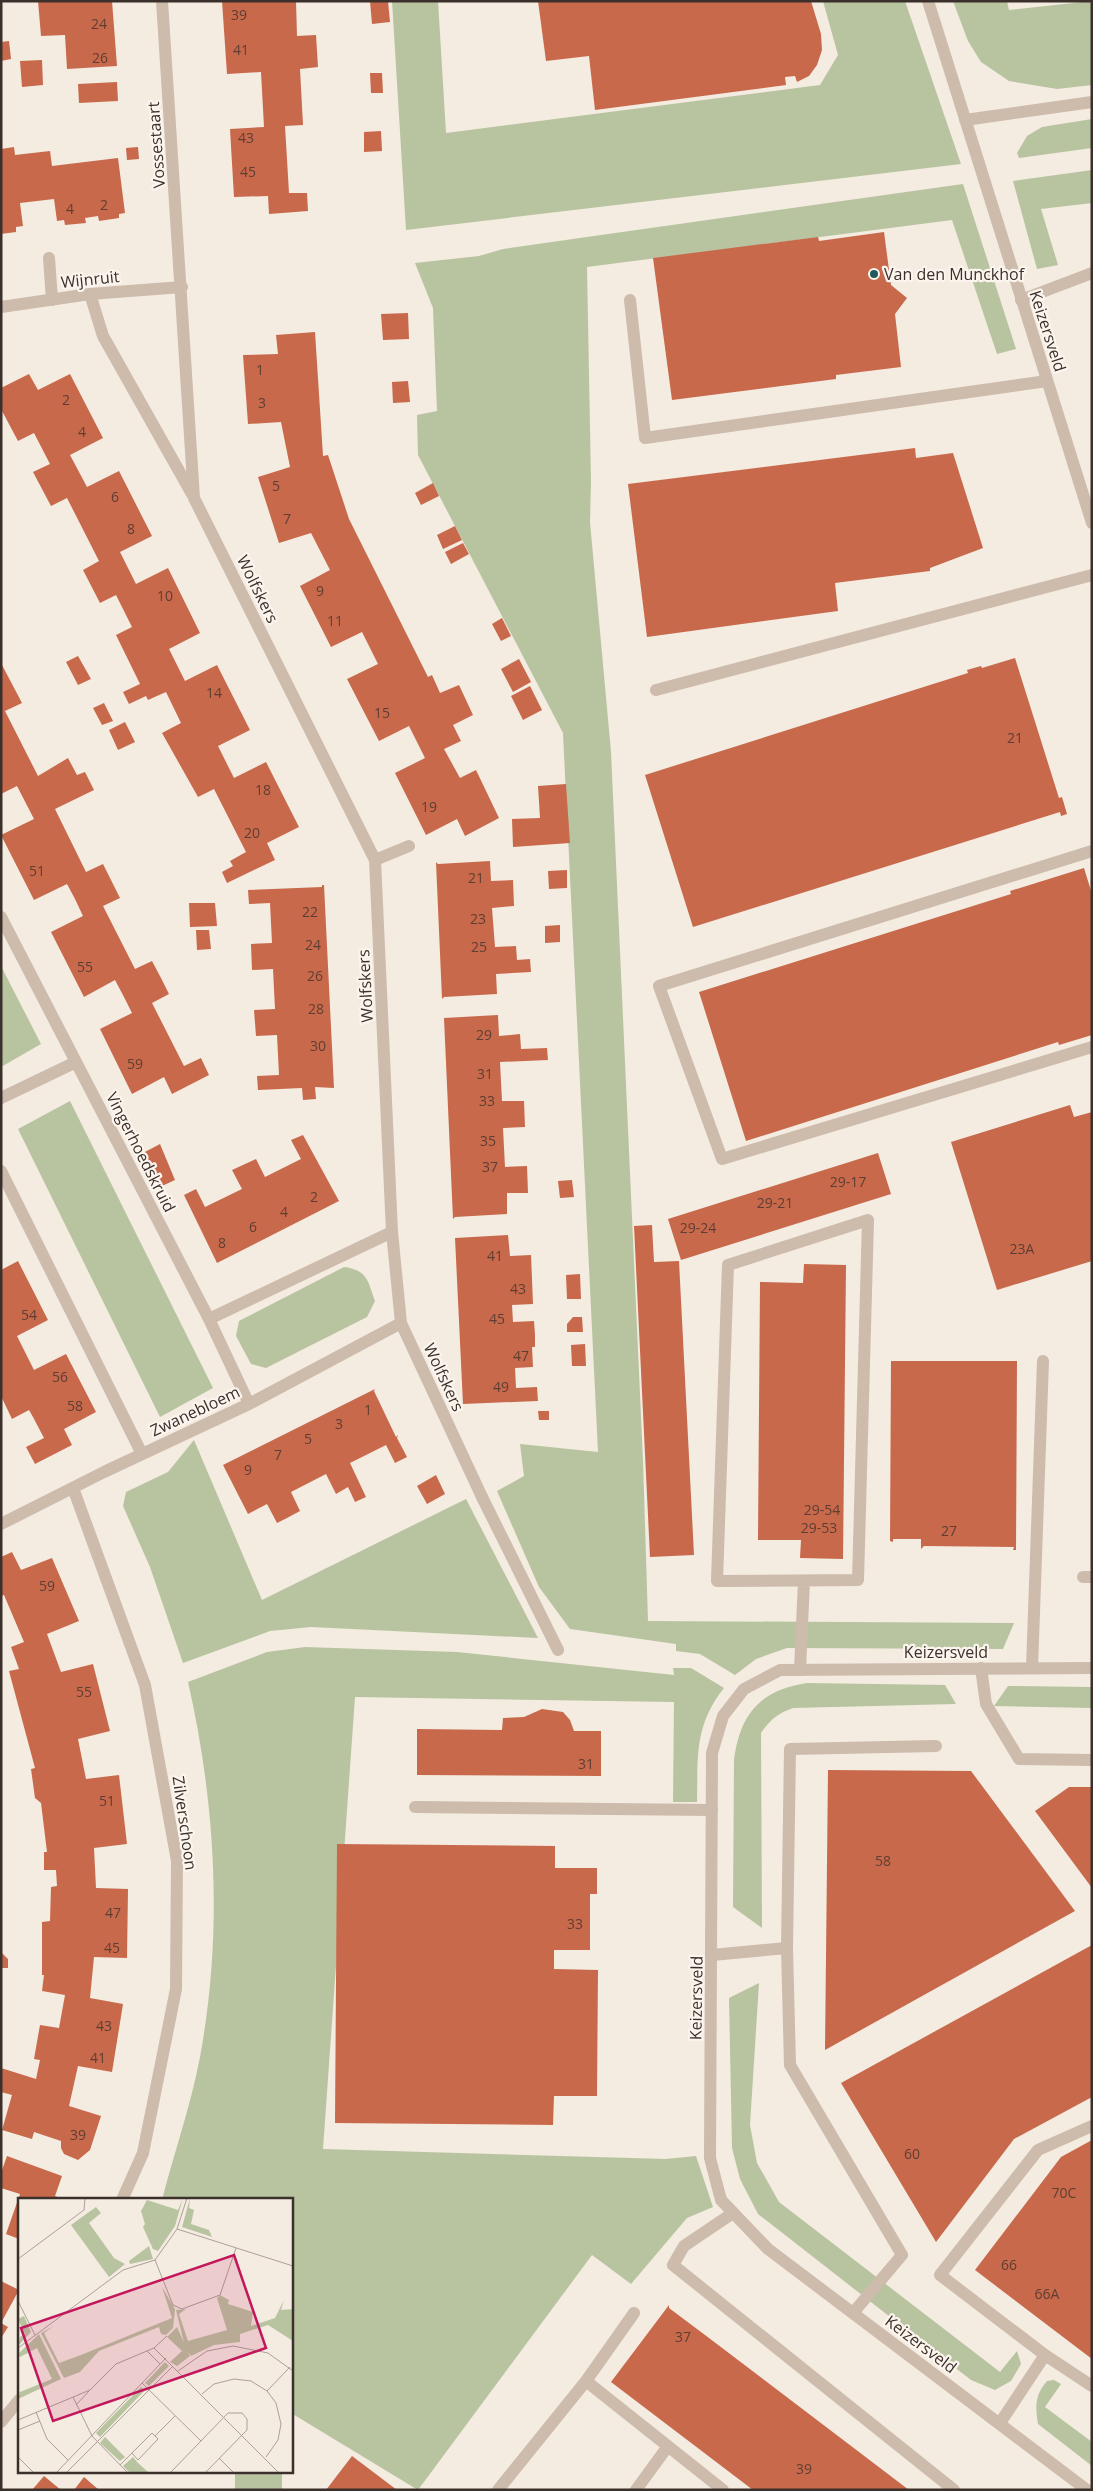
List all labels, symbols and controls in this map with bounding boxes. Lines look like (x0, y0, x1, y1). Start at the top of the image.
house number: 39 (231, 5, 247, 24)
house number: 24 (91, 14, 107, 33)
house number: 41 (233, 40, 249, 59)
house number: 26 (92, 48, 108, 67)
street label: Vossestaart (142, 101, 170, 189)
house number: 43 (238, 128, 254, 147)
house number: 45 (240, 162, 256, 181)
house number: 2 (100, 195, 108, 214)
house number: 4 (66, 199, 74, 218)
place label: Van den Munckhof (884, 263, 1026, 285)
street label: Wijnruit (60, 265, 121, 293)
marker: Van den Munckhof (868, 268, 880, 280)
street label: Keizersveld (1025, 288, 1071, 374)
house number: 1 (256, 360, 264, 379)
house number: 2 (62, 390, 70, 409)
house number: 3 (258, 393, 266, 412)
house number: 4 (78, 422, 86, 441)
house number: 5 (272, 476, 280, 495)
house number: 6 (111, 487, 119, 506)
house number: 7 (283, 509, 291, 528)
house number: 8 (127, 519, 135, 538)
street label: Wolfskers (232, 551, 284, 627)
house number: 9 (316, 581, 324, 600)
house number: 10 (157, 586, 173, 605)
house number: 11 (327, 611, 343, 630)
house number: 14 (206, 683, 222, 702)
house number: 15 (374, 703, 390, 722)
house number: 21 (1007, 728, 1023, 747)
house number: 18 (255, 780, 271, 799)
house number: 19 (421, 797, 437, 816)
house number: 20 (244, 823, 260, 842)
house number: 51 (29, 861, 45, 880)
house number: 21 (468, 868, 484, 887)
house number: 22 (302, 902, 318, 921)
house number: 23 (470, 909, 486, 928)
house number: 24 (305, 935, 321, 954)
house number: 25 (471, 937, 487, 956)
street label: Wolfskers (352, 949, 378, 1023)
house number: 55 (77, 957, 93, 976)
house number: 26 (307, 966, 323, 985)
house number: 28 (308, 999, 324, 1018)
house number: 29 (476, 1025, 492, 1044)
house number: 30 (310, 1036, 326, 1055)
house number: 59 (127, 1054, 143, 1073)
house number: 31 (477, 1064, 493, 1083)
street label: Vingerhoedskruid (101, 1088, 181, 1216)
house number: 33 (479, 1091, 495, 1110)
house number: 35 (480, 1131, 496, 1150)
house number: 37 (482, 1157, 498, 1176)
house number: 29-17 (830, 1172, 866, 1191)
house number: 2 (310, 1187, 318, 1206)
house number: 29-21 (757, 1193, 793, 1212)
house number: 4 (280, 1202, 288, 1221)
house number: 6 (249, 1217, 257, 1236)
house number: 29-24 (680, 1218, 716, 1237)
house number: 8 (218, 1233, 226, 1252)
house number: 23A (1010, 1239, 1035, 1258)
house number: 41 (487, 1246, 503, 1265)
house number: 43 (510, 1279, 526, 1298)
house number: 54 (21, 1305, 37, 1324)
house number: 45 (489, 1309, 505, 1328)
street label: Wolfskers (419, 1339, 469, 1415)
house number: 47 (513, 1346, 529, 1365)
house number: 56 (52, 1367, 68, 1386)
house number: 49 (493, 1377, 509, 1396)
street label: Zwanebloem (147, 1381, 243, 1441)
house number: 58 (67, 1396, 83, 1415)
house number: 1 (364, 1400, 372, 1419)
house number: 3 (335, 1414, 343, 1433)
house number: 5 (304, 1429, 312, 1448)
house number: 7 (274, 1445, 282, 1464)
house number: 9 (244, 1460, 252, 1479)
house number: 29-54 (804, 1500, 840, 1519)
house number: 29-53 (801, 1518, 837, 1537)
house number: 27 (941, 1521, 957, 1540)
house number: 59 (39, 1576, 55, 1595)
street label: Keizersveld (904, 1641, 988, 1663)
house number: 55 (76, 1682, 92, 1701)
house number: 31 (578, 1754, 594, 1773)
street label: Zilverschoon (168, 1774, 202, 1872)
house number: 51 (99, 1791, 115, 1810)
house number: 58 (875, 1851, 891, 1870)
house number: 47 (105, 1903, 121, 1922)
house number: 33 (567, 1914, 583, 1933)
house number: 45 (104, 1938, 120, 1957)
street label: Keizersveld (684, 1956, 708, 2040)
house number: 43 (96, 2016, 112, 2035)
house number: 41 (90, 2048, 106, 2067)
house number: 39 (70, 2125, 86, 2144)
house number: 60 (904, 2144, 920, 2163)
house number: 70C (1052, 2183, 1077, 2202)
inset map (18, 2198, 292, 2474)
house number: 66 (1001, 2255, 1017, 2274)
house number: 66A (1035, 2284, 1060, 2303)
street label: Keizersveld (881, 2310, 961, 2378)
house number: 37 (675, 2327, 691, 2346)
house number: 39 (796, 2459, 812, 2478)

